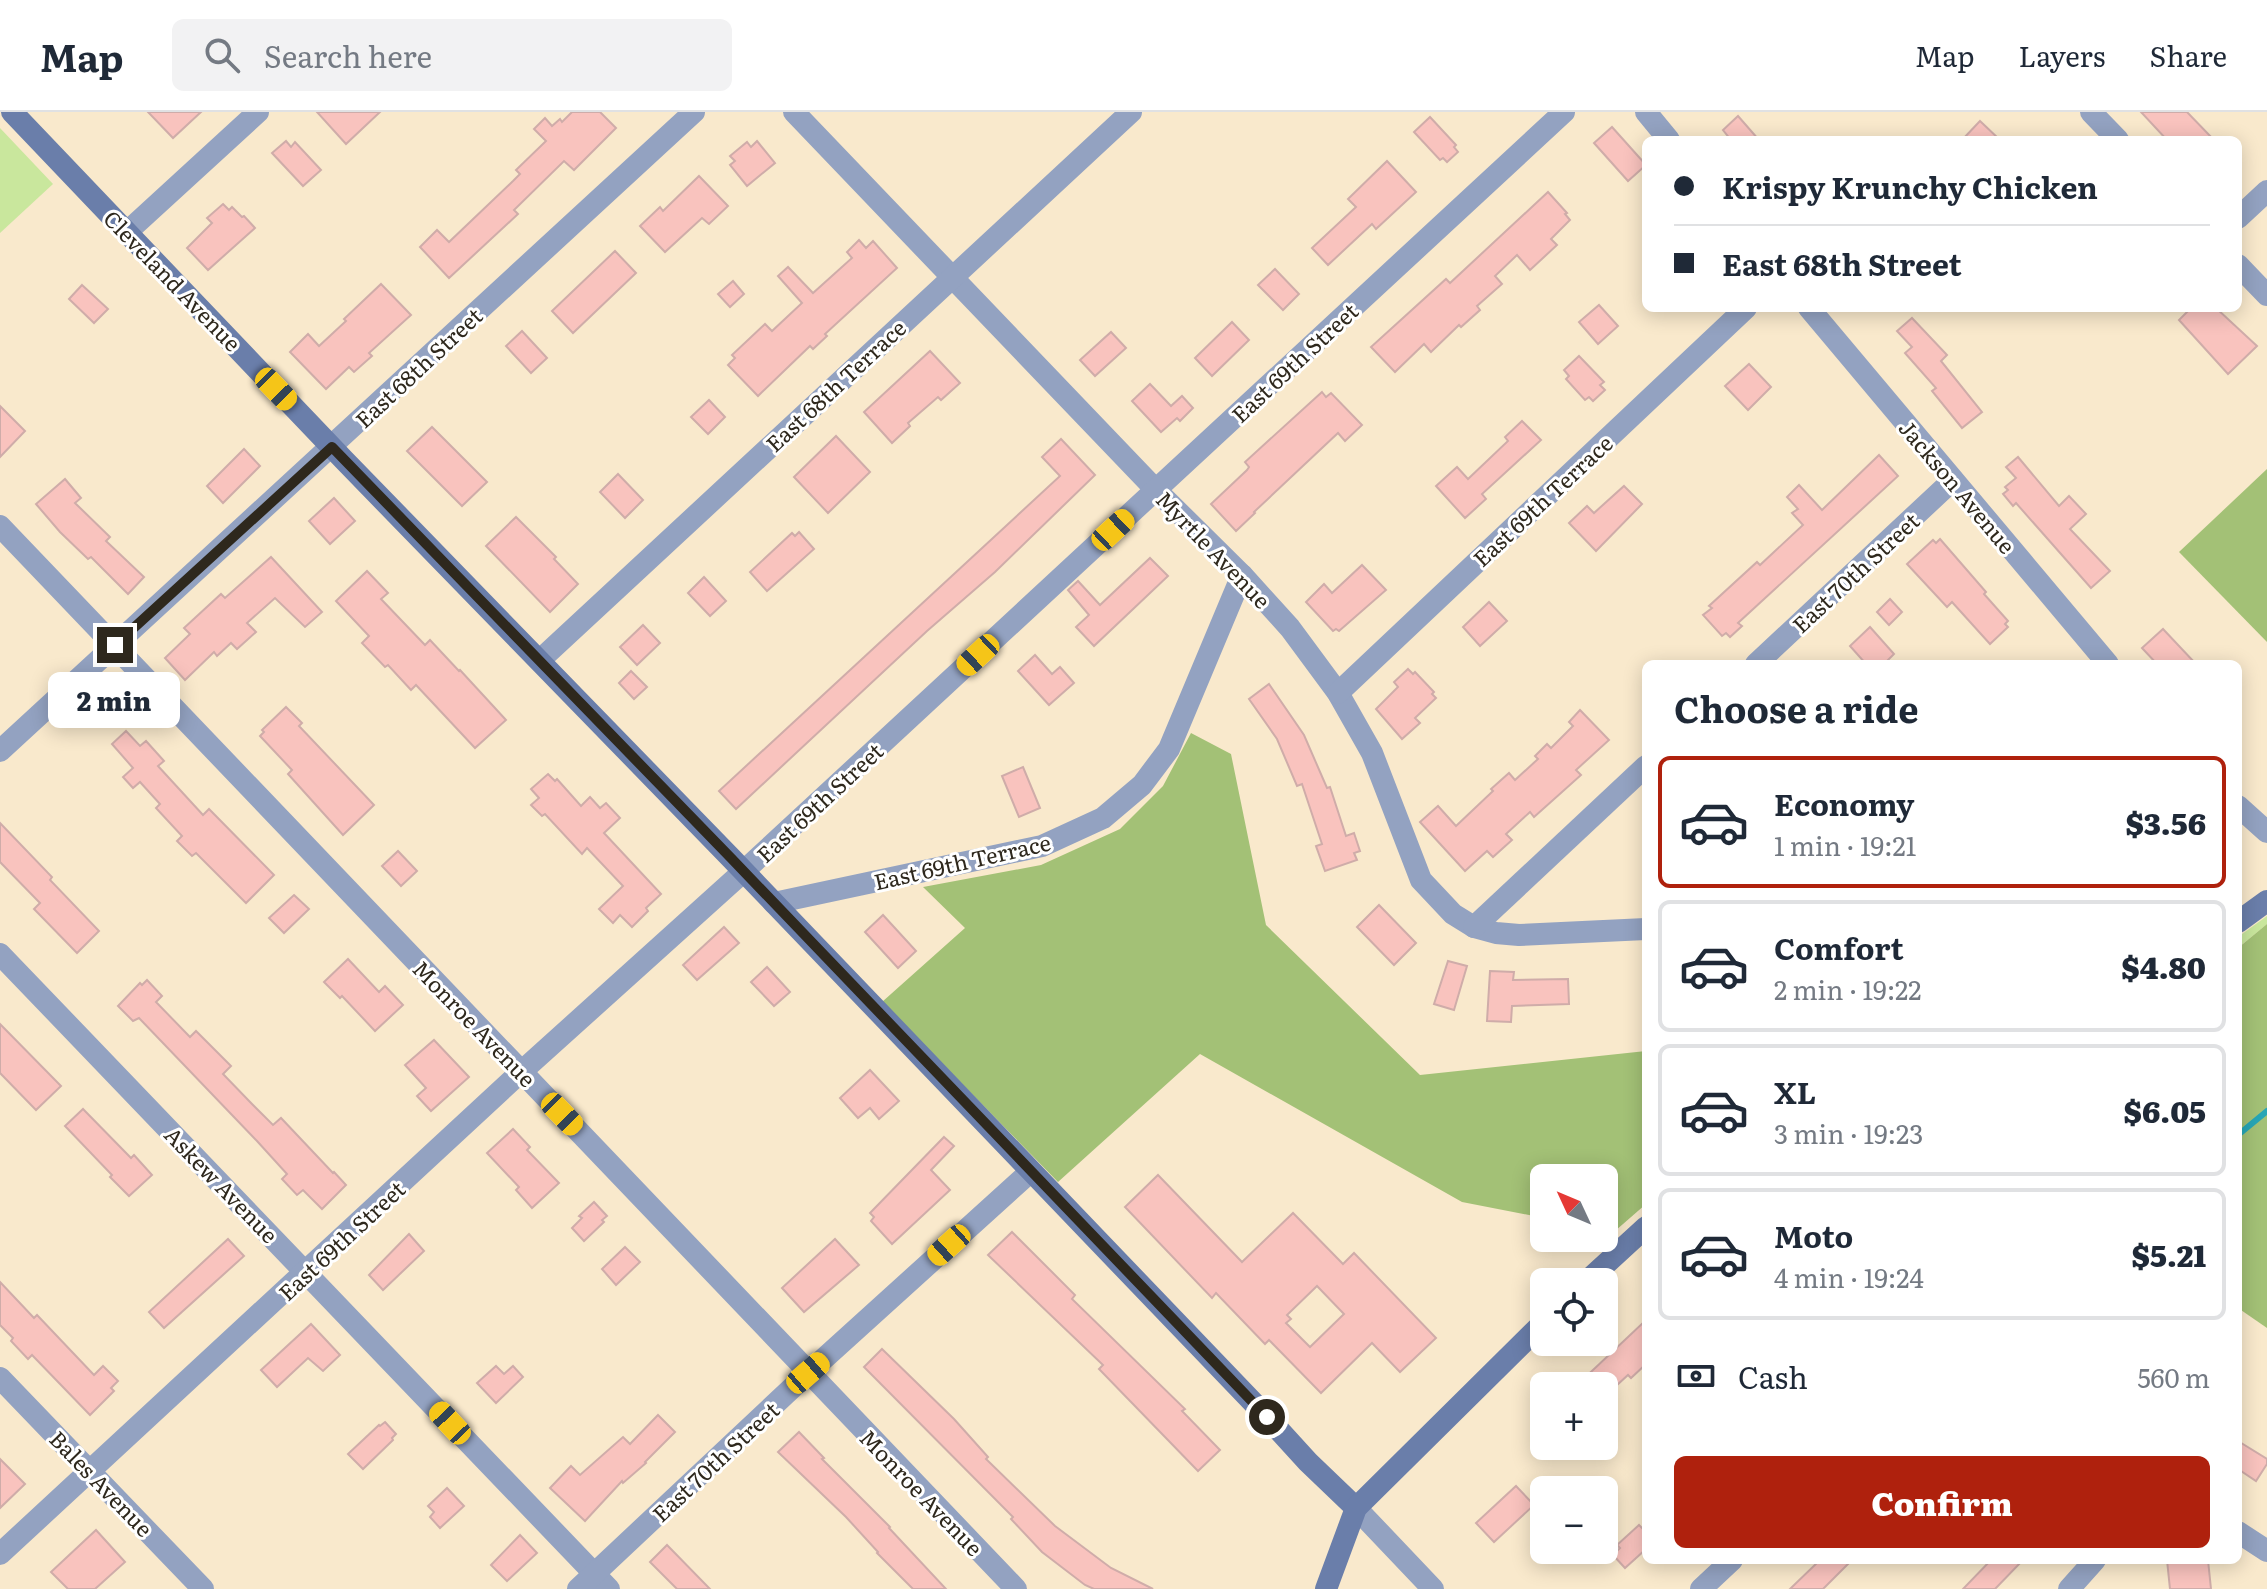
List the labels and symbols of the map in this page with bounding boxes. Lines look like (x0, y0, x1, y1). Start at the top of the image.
street label: Cleveland Avenue (97, 202, 249, 358)
street label: East 69th Street (1223, 294, 1365, 430)
street label: East 68th Street (347, 299, 489, 435)
street label: East 68th Terrace (757, 311, 913, 459)
car (251, 363, 301, 415)
street label: Jackson Avenue (1892, 412, 2024, 560)
street label: East 69th Terrace (1465, 426, 1619, 574)
street label: Myrtle Avenue (1149, 483, 1279, 615)
street label: East 70th Street (1784, 504, 1926, 640)
car (1087, 505, 1139, 555)
route end (97, 627, 133, 663)
car (952, 630, 1004, 680)
callout: 2 min (49, 673, 181, 729)
street label: East 69th Street (748, 734, 890, 870)
street label: East 69th Terrace (870, 825, 1054, 897)
street label: Monroe Avenue (406, 952, 544, 1094)
car (537, 1088, 587, 1140)
street label: Askew Avenue (158, 1118, 286, 1250)
north arrow (1530, 1164, 1618, 1252)
street label: East 69th Street (270, 1172, 412, 1308)
car (923, 1220, 975, 1270)
car (782, 1348, 834, 1398)
street label: East 70th Street (644, 1393, 786, 1529)
car (425, 1397, 475, 1449)
route start (1249, 1399, 1285, 1435)
street label: Monroe Avenue (853, 1421, 991, 1563)
street label: Bales Avenue (43, 1423, 161, 1543)

